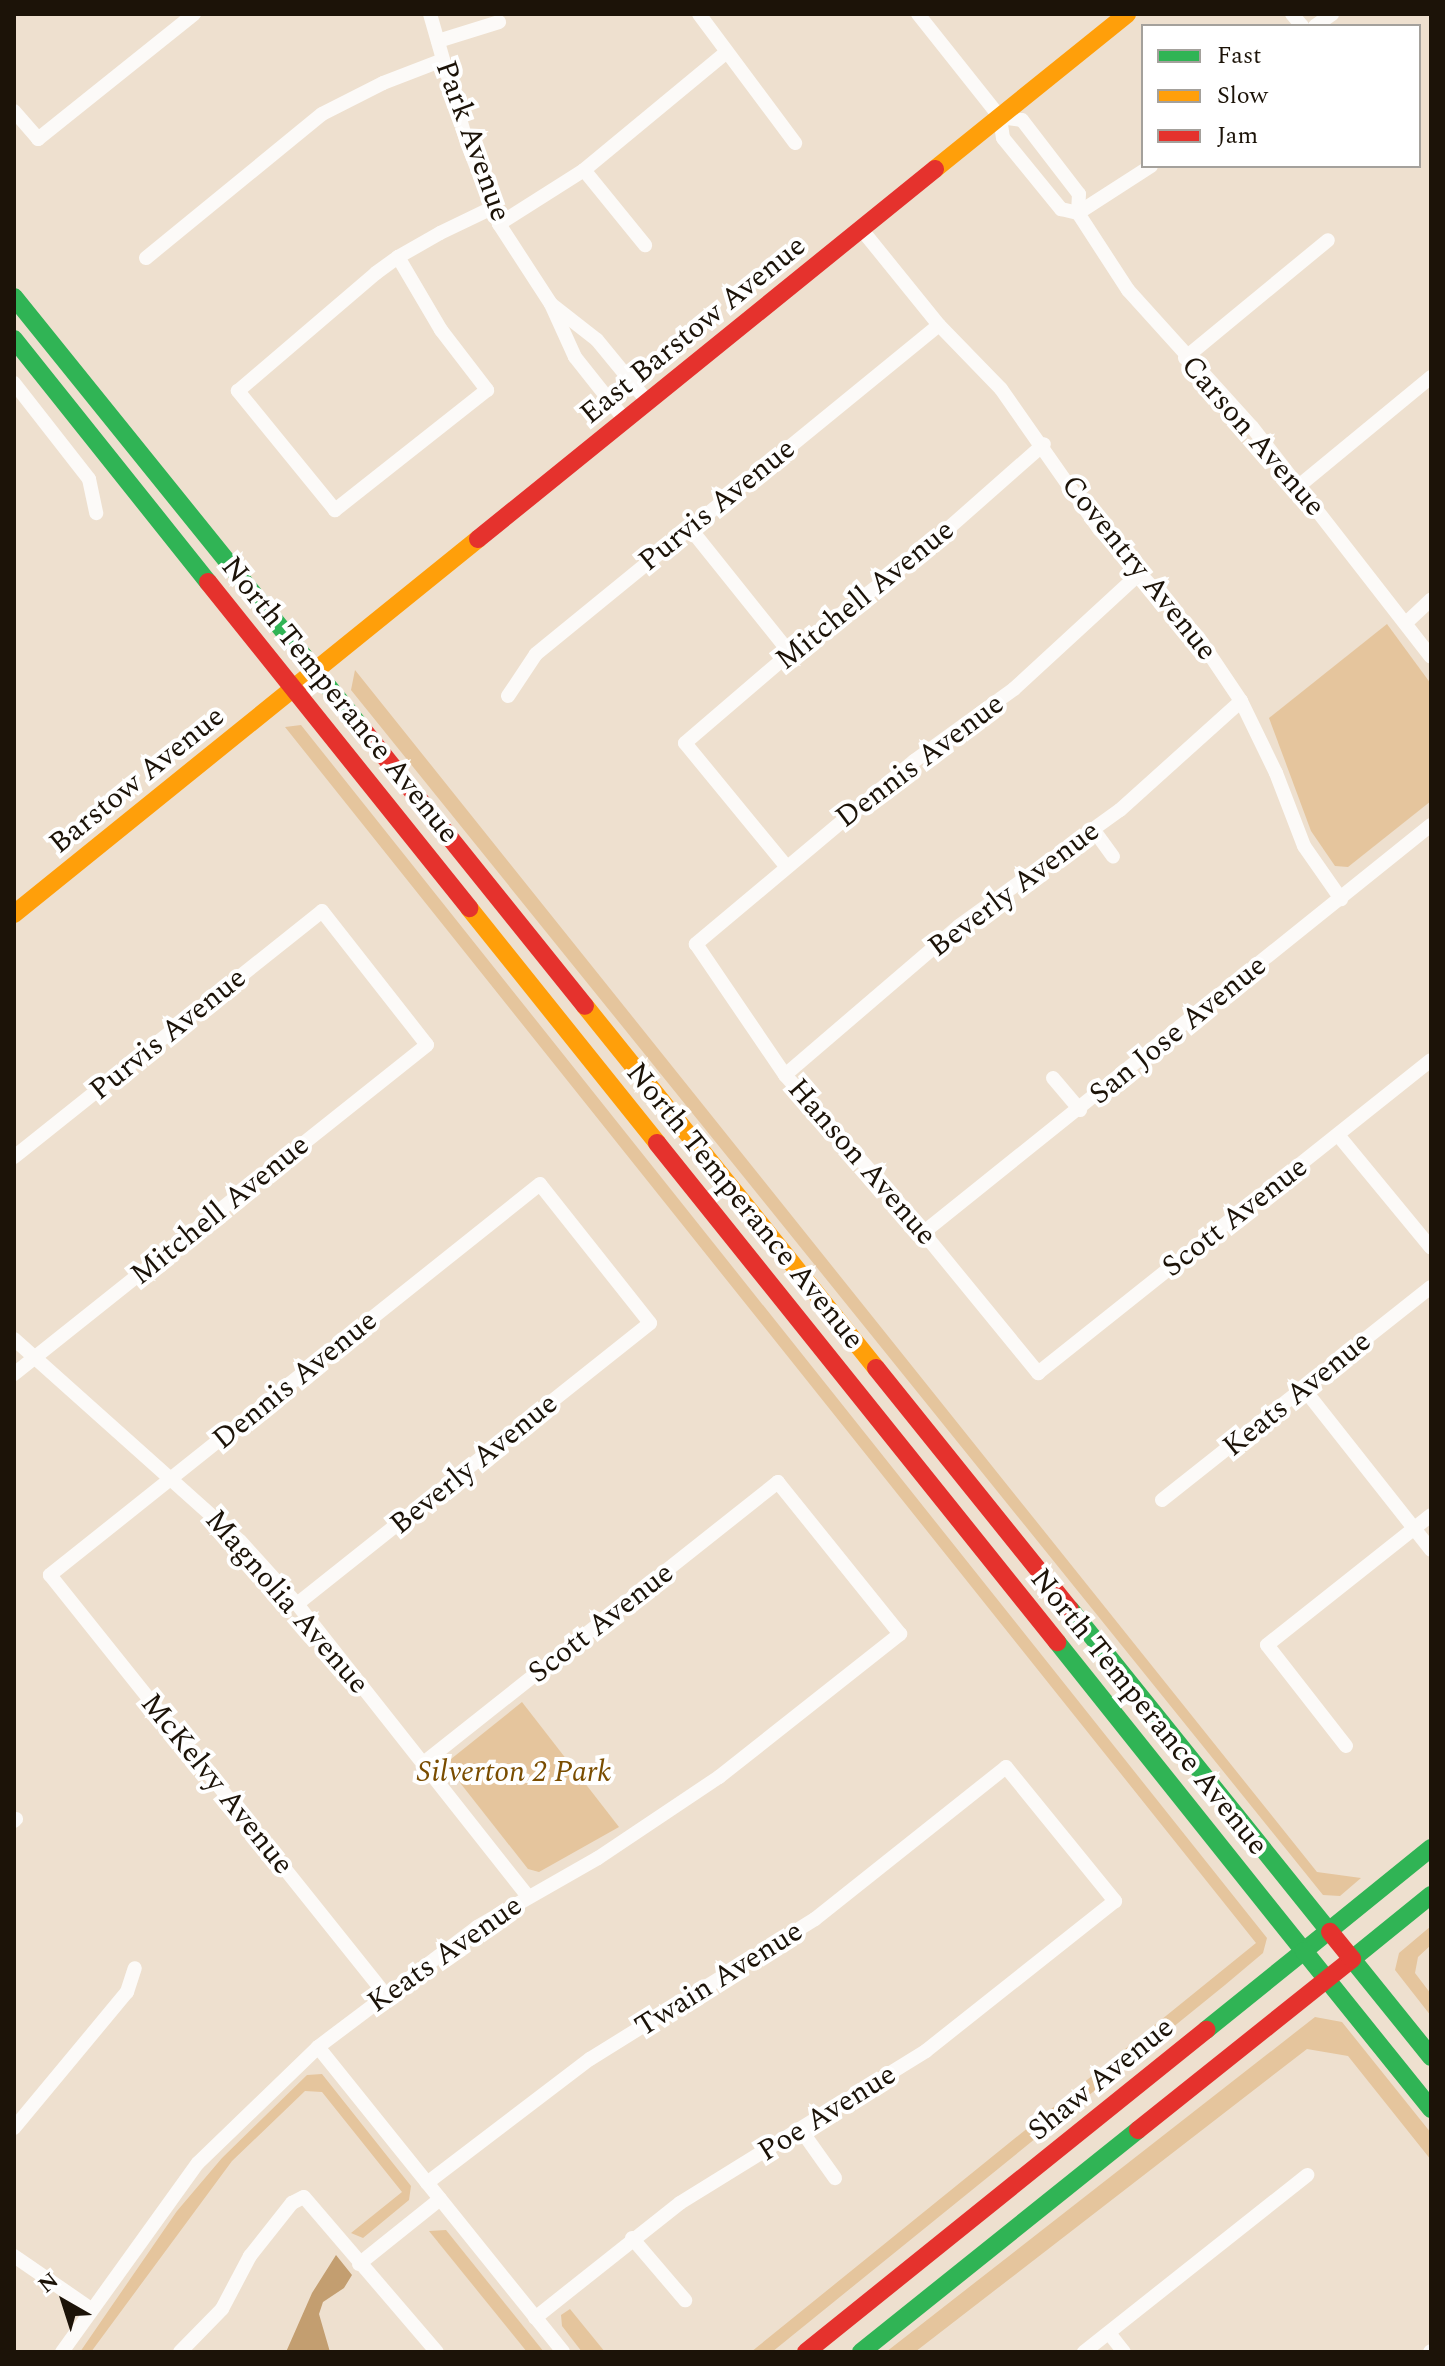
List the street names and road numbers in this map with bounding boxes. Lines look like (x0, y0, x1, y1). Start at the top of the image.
street label: Park Avenue (427, 56, 519, 226)
street label: East Barstow Avenue (573, 228, 813, 432)
street label: Carson Avenue (1173, 348, 1333, 524)
street label: Purvis Avenue (631, 431, 803, 579)
street label: Coventry Avenue (1053, 468, 1225, 668)
street label: Mitchell Avenue (768, 512, 962, 678)
street label: North Temperance Avenue (213, 550, 467, 850)
street label: Dennis Avenue (829, 686, 1011, 836)
street label: Barstow Avenue (42, 698, 232, 862)
street label: Beverly Avenue (921, 813, 1107, 965)
street label: San Jose Avenue (1082, 948, 1274, 1112)
street label: Purvis Avenue (82, 960, 254, 1108)
street label: North Temperance Avenue (618, 1056, 872, 1356)
street label: Hanson Avenue (780, 1071, 944, 1253)
street label: Mitchell Avenue (123, 1127, 317, 1293)
street label: Scott Avenue (1155, 1149, 1315, 1285)
street label: Dennis Avenue (205, 1303, 385, 1457)
street label: Keats Avenue (1216, 1323, 1378, 1465)
street label: Beverly Avenue (383, 1385, 565, 1543)
street label: Magnolia Avenue (197, 1502, 377, 1702)
street label: Scott Avenue (521, 1555, 681, 1691)
street label: North Temperance Avenue (1022, 1562, 1276, 1862)
street label: McKelvy Avenue (133, 1686, 301, 1882)
street label: Keats Avenue (361, 1888, 529, 2020)
street label: Twain Avenue (629, 1913, 809, 2045)
street label: Shaw Avenue (1021, 2009, 1181, 2149)
street label: Poe Avenue (751, 2056, 903, 2170)

